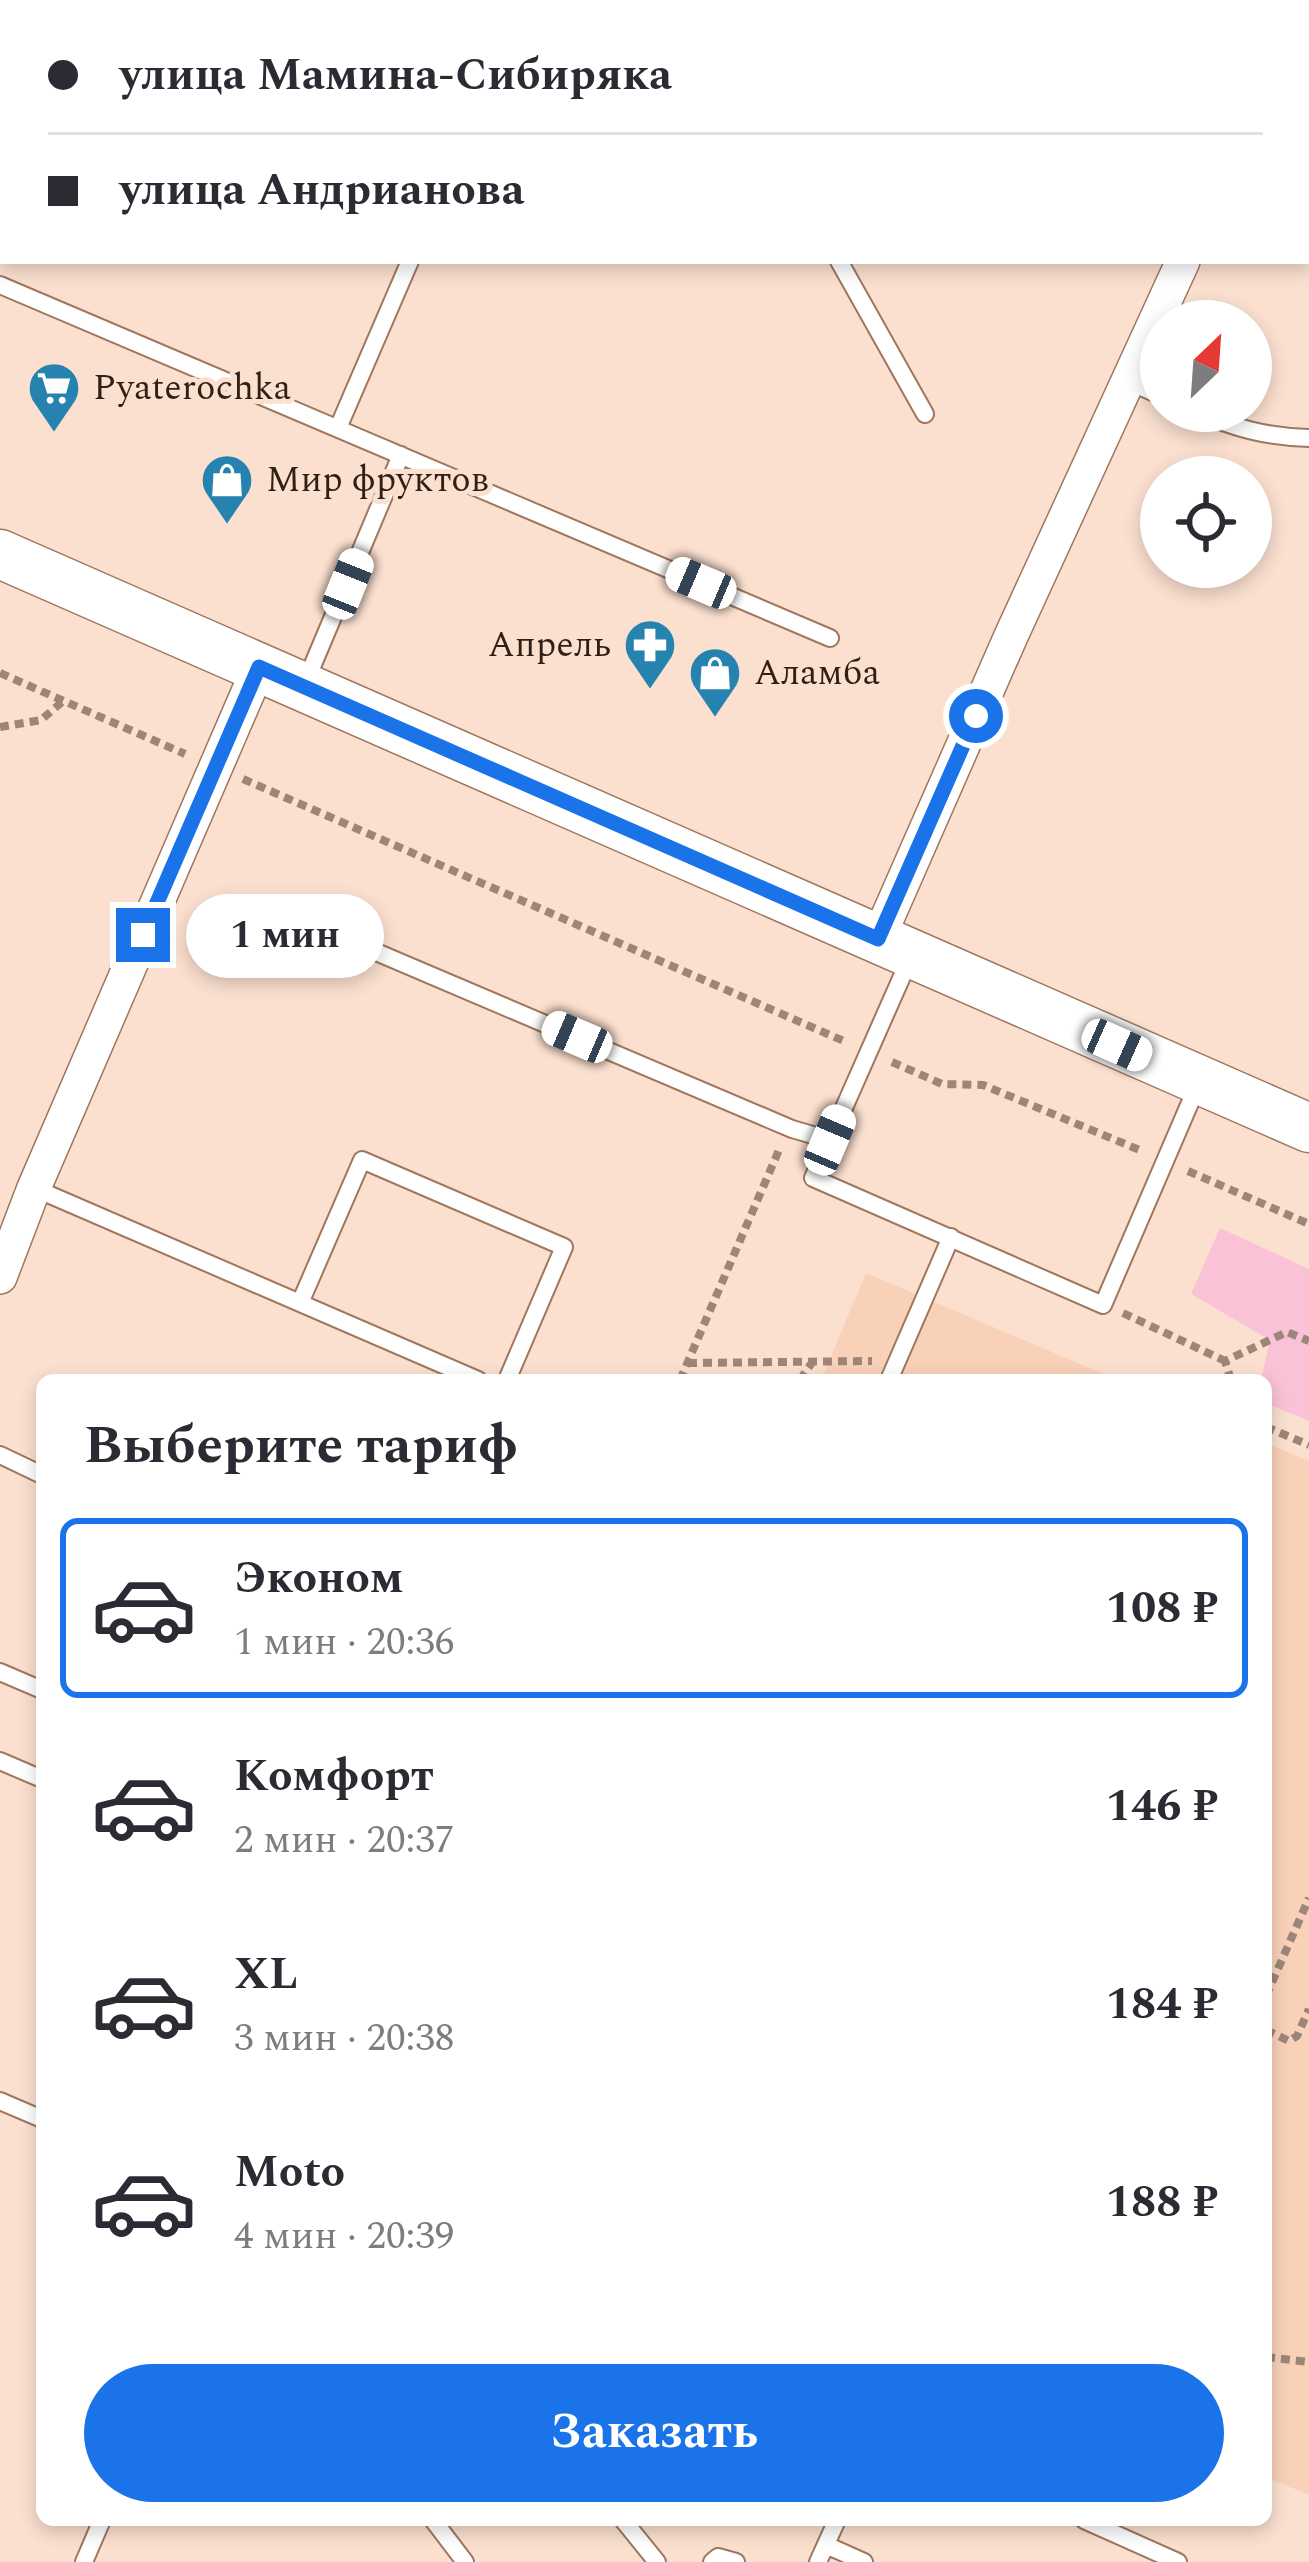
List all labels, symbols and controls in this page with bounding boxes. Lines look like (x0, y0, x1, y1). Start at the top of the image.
text: улица Мамина-Сибиряка (120, 41, 672, 110)
text: улица Андрианова (120, 156, 525, 225)
north arrow (1140, 300, 1272, 432)
map controls (1140, 300, 1272, 588)
supermarket icon: Pyaterochka (26, 360, 82, 434)
place label: Pyaterochka (93, 361, 291, 416)
shop icon: Мир фруктов (199, 452, 255, 526)
place label: Мир фруктов (266, 453, 489, 508)
button: locate (1140, 456, 1272, 588)
car (318, 544, 378, 624)
car (661, 552, 741, 614)
pharmacy icon: Апрель (622, 617, 678, 691)
place label: Апрель (488, 618, 611, 673)
shop icon: Аламба (687, 645, 743, 719)
place label: Аламба (754, 646, 881, 701)
route start (949, 689, 1003, 743)
callout: 1 мин (185, 893, 383, 977)
text: 1 мин (230, 906, 340, 965)
route end (116, 908, 170, 962)
car (537, 1006, 617, 1068)
car (1077, 1014, 1157, 1076)
car (799, 1100, 861, 1180)
text: Выберите тариф (84, 1405, 518, 1487)
text: Эконом (234, 1544, 403, 1613)
icon: car (90, 1554, 198, 1662)
text: 108 ₽ (1106, 1574, 1218, 1643)
text: 1 мин · 20:36 (234, 1613, 454, 1672)
text: Комфорт (234, 1742, 434, 1811)
icon: car (90, 1752, 198, 1860)
text: 146 ₽ (1106, 1772, 1218, 1841)
text: 2 мин · 20:37 (234, 1811, 454, 1870)
text: XL (234, 1940, 298, 2009)
icon: car (90, 1950, 198, 2058)
text: 184 ₽ (1106, 1970, 1218, 2039)
text: 3 мин · 20:38 (234, 2009, 454, 2068)
text: Moto (234, 2138, 345, 2207)
icon: car (90, 2148, 198, 2256)
text: 188 ₽ (1106, 2168, 1218, 2237)
text: 4 мин · 20:39 (234, 2207, 454, 2266)
button: Заказать (84, 2364, 1224, 2502)

